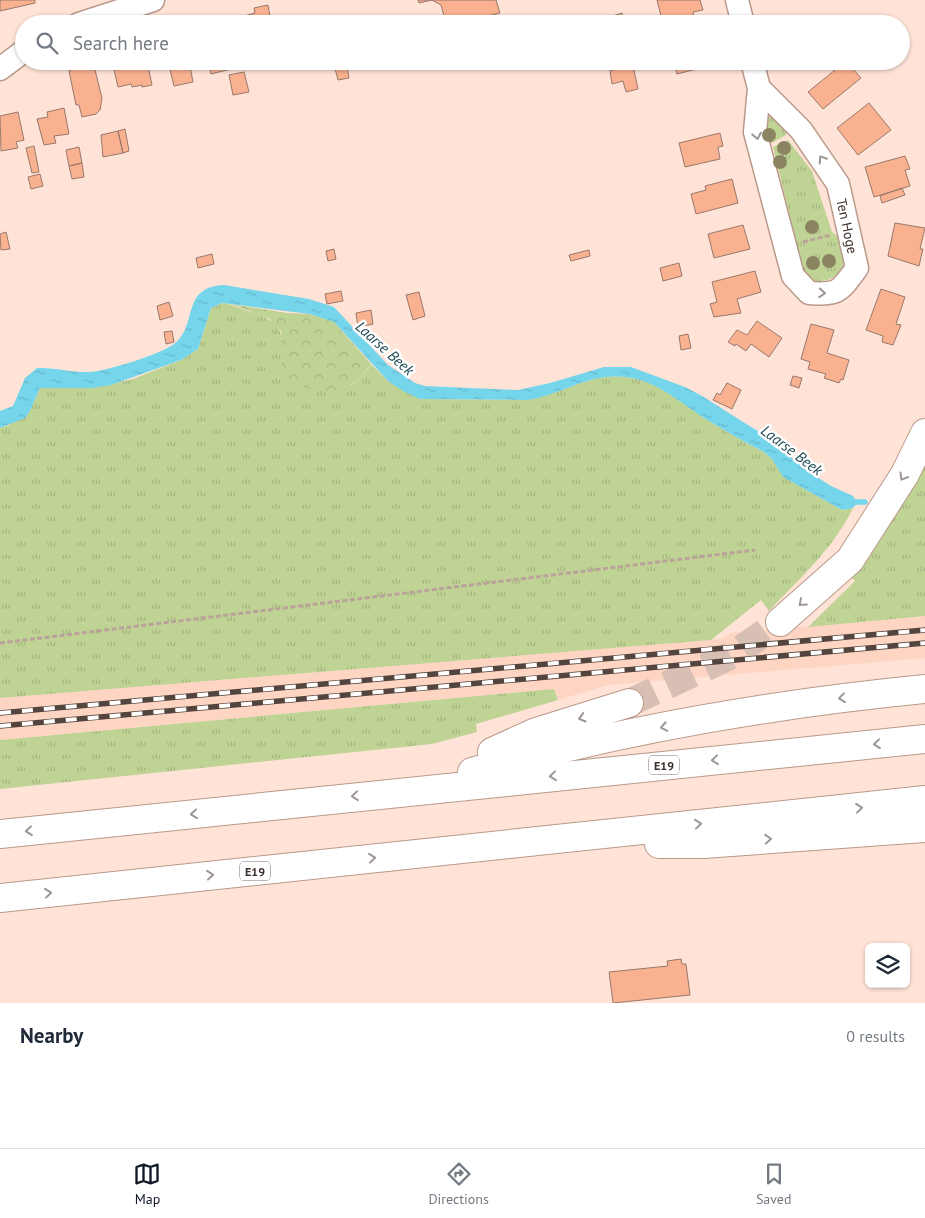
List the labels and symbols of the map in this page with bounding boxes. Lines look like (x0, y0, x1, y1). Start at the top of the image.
one-way arrow (752, 132, 762, 141)
one-way arrow (819, 155, 828, 165)
street label: Ten Hoge (832, 197, 862, 255)
one-way arrow (818, 288, 826, 299)
water label: Laarse Beek (352, 317, 419, 380)
water label: Laarse Beek (757, 421, 828, 480)
one-way arrow (899, 471, 909, 480)
one-way arrow (799, 597, 808, 606)
one-way arrow (837, 692, 845, 703)
one-way arrow (579, 712, 587, 722)
one-way arrow (660, 721, 669, 732)
one-way arrow (872, 738, 880, 749)
one-way arrow (711, 754, 719, 765)
road number: E19 (649, 756, 679, 774)
one-way arrow (549, 771, 557, 782)
one-way arrow (351, 791, 359, 802)
one-way arrow (855, 802, 863, 813)
one-way arrow (189, 808, 197, 819)
one-way arrow (694, 819, 702, 830)
one-way arrow (25, 825, 33, 836)
one-way arrow (765, 834, 773, 845)
one-way arrow (368, 853, 376, 864)
road number: E19 (240, 861, 270, 880)
one-way arrow (206, 870, 214, 881)
one-way arrow (45, 888, 53, 899)

